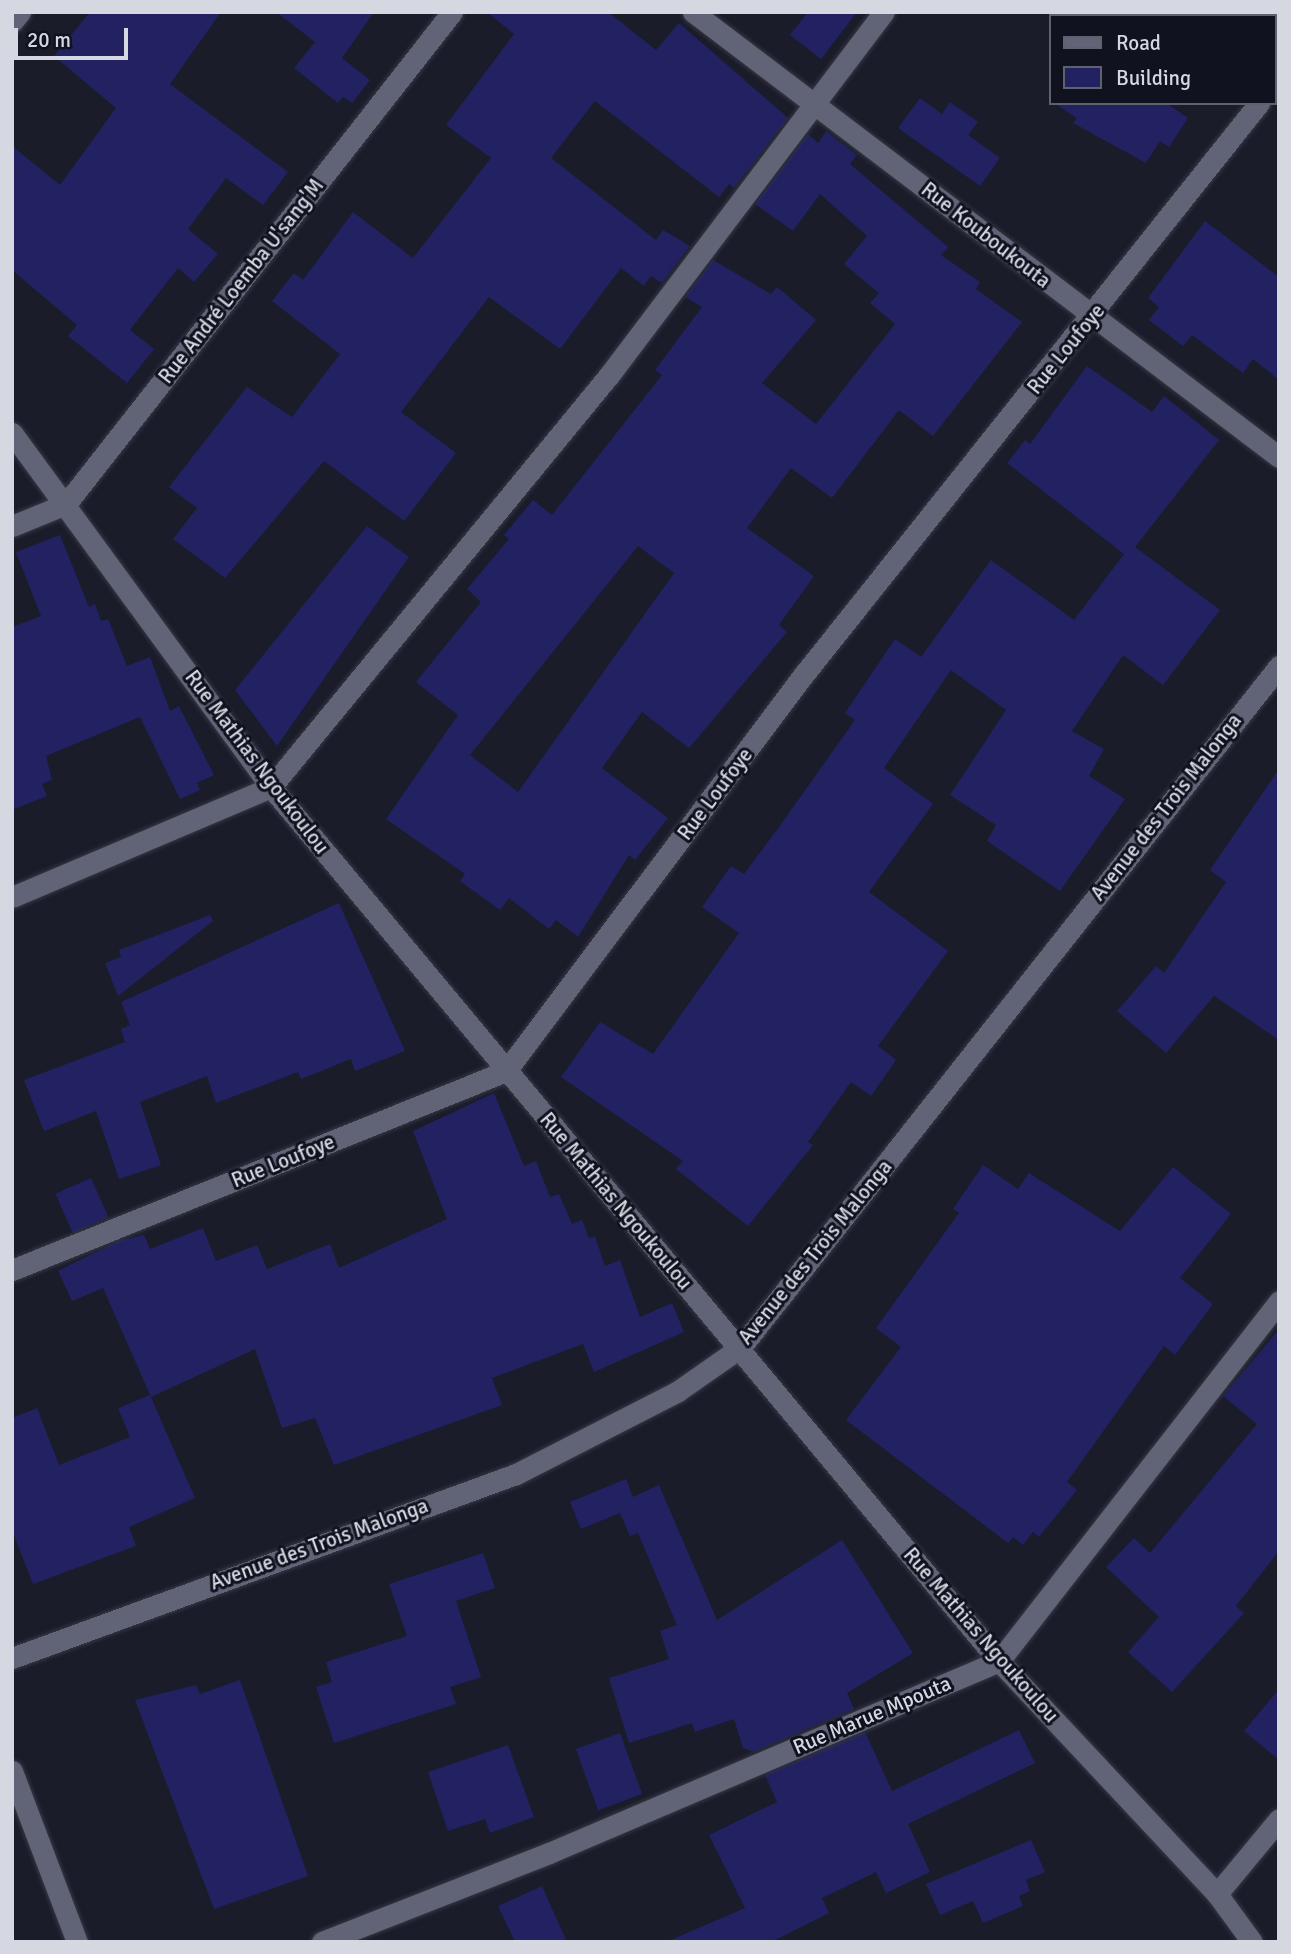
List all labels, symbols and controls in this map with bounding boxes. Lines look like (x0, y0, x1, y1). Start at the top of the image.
scale bar (18, 14, 131, 58)
legend (1050, 14, 1277, 105)
text: 20 m (27, 27, 71, 53)
text: Road (1116, 30, 1161, 56)
text: Building (1116, 65, 1191, 91)
street label: Rue André Loemba U'sang'M (153, 173, 329, 389)
street label: Rue Kouboukouta (916, 177, 1056, 293)
street label: Rue Loufoye (1022, 299, 1110, 399)
street label: Rue Mathias Ngoukoulou (180, 665, 334, 859)
street label: Avenue des Trois Malonga (1085, 708, 1247, 906)
street label: Rue Loufoye (672, 743, 758, 845)
street label: Rue Mathias Ngoukoulou (534, 1107, 698, 1295)
street label: Rue Loufoye (228, 1129, 338, 1193)
street label: Avenue des Trois Malonga (733, 1155, 897, 1349)
street label: Avenue des Trois Malonga (206, 1493, 432, 1595)
street label: Rue Mathias Ngoukoulou (898, 1542, 1064, 1728)
street label: Rue Marue Mpouta (789, 1670, 955, 1760)

